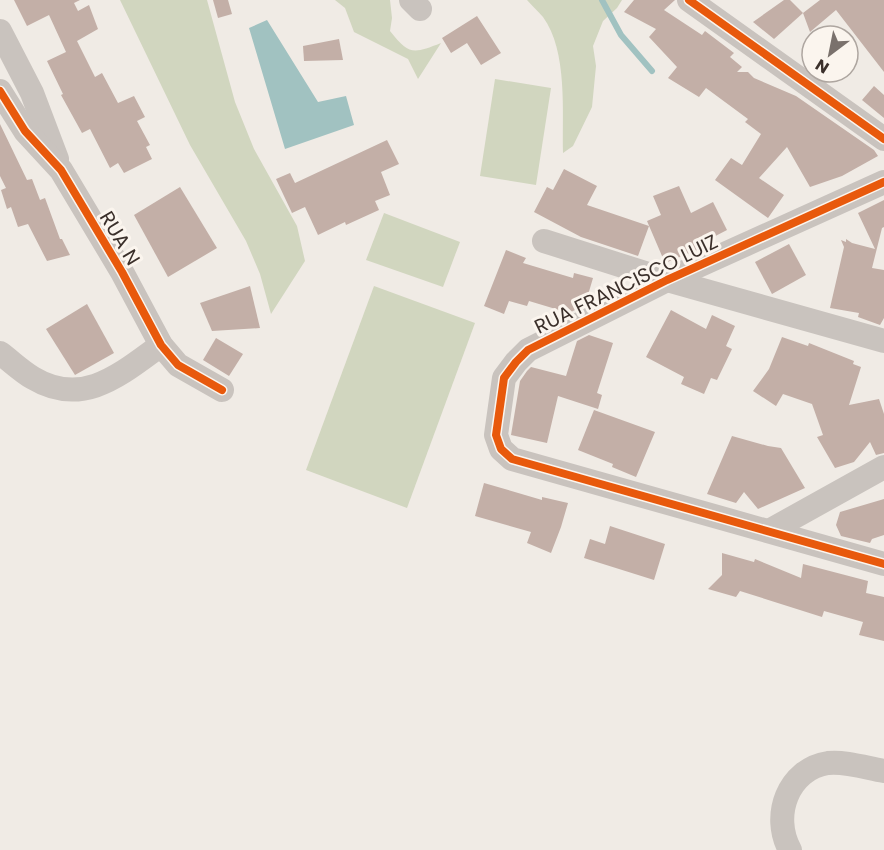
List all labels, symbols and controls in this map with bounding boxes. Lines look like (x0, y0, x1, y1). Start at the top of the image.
north arrow (800, 24, 860, 84)
text: N (811, 53, 834, 79)
street label: RUA N (93, 206, 147, 270)
street label: RUA FRANCISCO LUIZ (530, 227, 722, 341)

